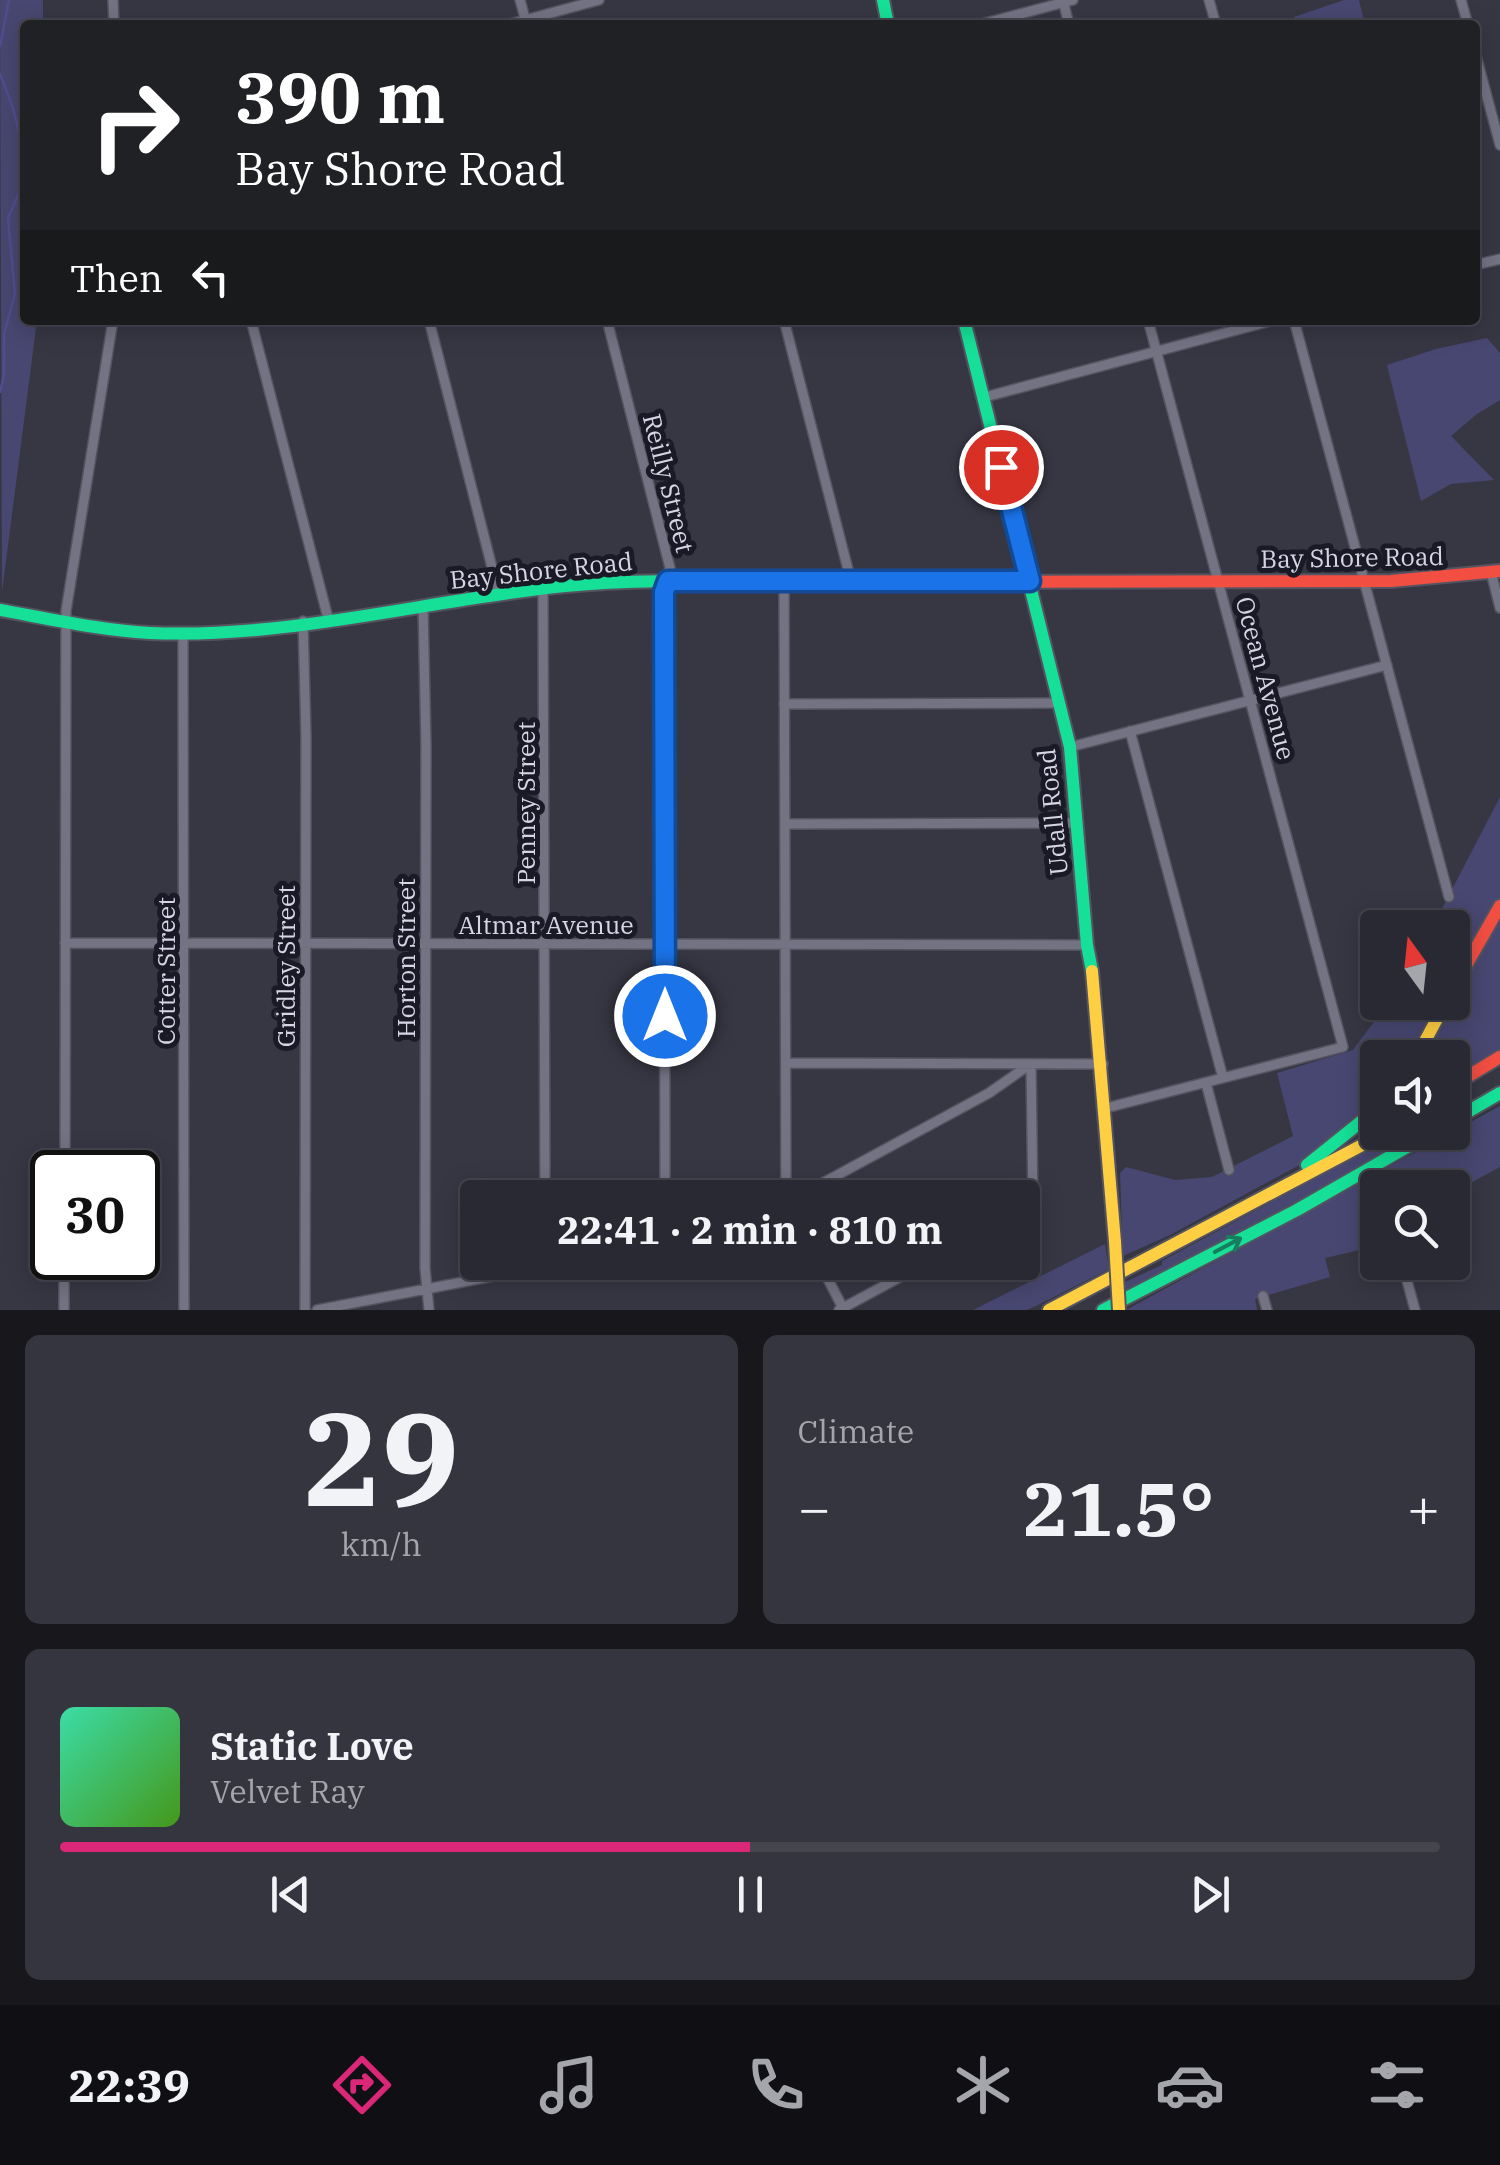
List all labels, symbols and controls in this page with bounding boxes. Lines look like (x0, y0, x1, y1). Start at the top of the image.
text: 390 m (235, 51, 445, 142)
icon: right (70, 60, 200, 190)
text: Bay Shore Road (235, 139, 565, 197)
icon: left (183, 250, 238, 305)
text: Then (70, 253, 163, 302)
street label: Reilly Street (636, 410, 702, 556)
pin (959, 425, 1044, 510)
icon: arrive (974, 440, 1029, 495)
street label: Bay Shore Road (1260, 539, 1444, 575)
street label: Bay Shore Road (448, 544, 634, 596)
street label: Ocean Avenue (1228, 593, 1304, 763)
street label: Penney Street (509, 721, 542, 885)
street label: Udall Road (1029, 747, 1075, 877)
street label: Horton Street (389, 878, 422, 1038)
street label: Gridley Street (269, 885, 302, 1047)
street label: Cotter Street (149, 897, 182, 1045)
street label: Altmar Avenue (458, 908, 634, 941)
north arrow (1360, 910, 1470, 1020)
map controls (1360, 910, 1470, 1280)
position arrow (613, 964, 717, 1068)
button: sound (1360, 1040, 1470, 1150)
speed limit sign: 30 (30, 1150, 160, 1280)
button: search (1360, 1170, 1470, 1280)
text: 22:41 · 2 min · 810 m (557, 1205, 943, 1254)
one-way arrow (1213, 1234, 1243, 1254)
text: 29 (303, 1373, 459, 1542)
text: Climate (798, 1410, 914, 1452)
text: 21.5° (1023, 1459, 1214, 1557)
text: − (798, 1472, 831, 1543)
text: + (1407, 1472, 1440, 1543)
text: km/h (341, 1523, 422, 1565)
text: Static Love (210, 1721, 414, 1770)
text: Velvet Ray (210, 1770, 365, 1812)
icon: previous (263, 1867, 318, 1922)
icon: pause (723, 1867, 778, 1922)
icon: next (1183, 1867, 1238, 1922)
icon: directions (327, 2050, 397, 2120)
icon: music (534, 2050, 604, 2120)
icon: phone (741, 2050, 811, 2120)
icon: climate (948, 2050, 1018, 2120)
icon: car (1155, 2050, 1225, 2120)
icon: filters (1362, 2050, 1432, 2120)
text: 22:39 (68, 2056, 190, 2114)

